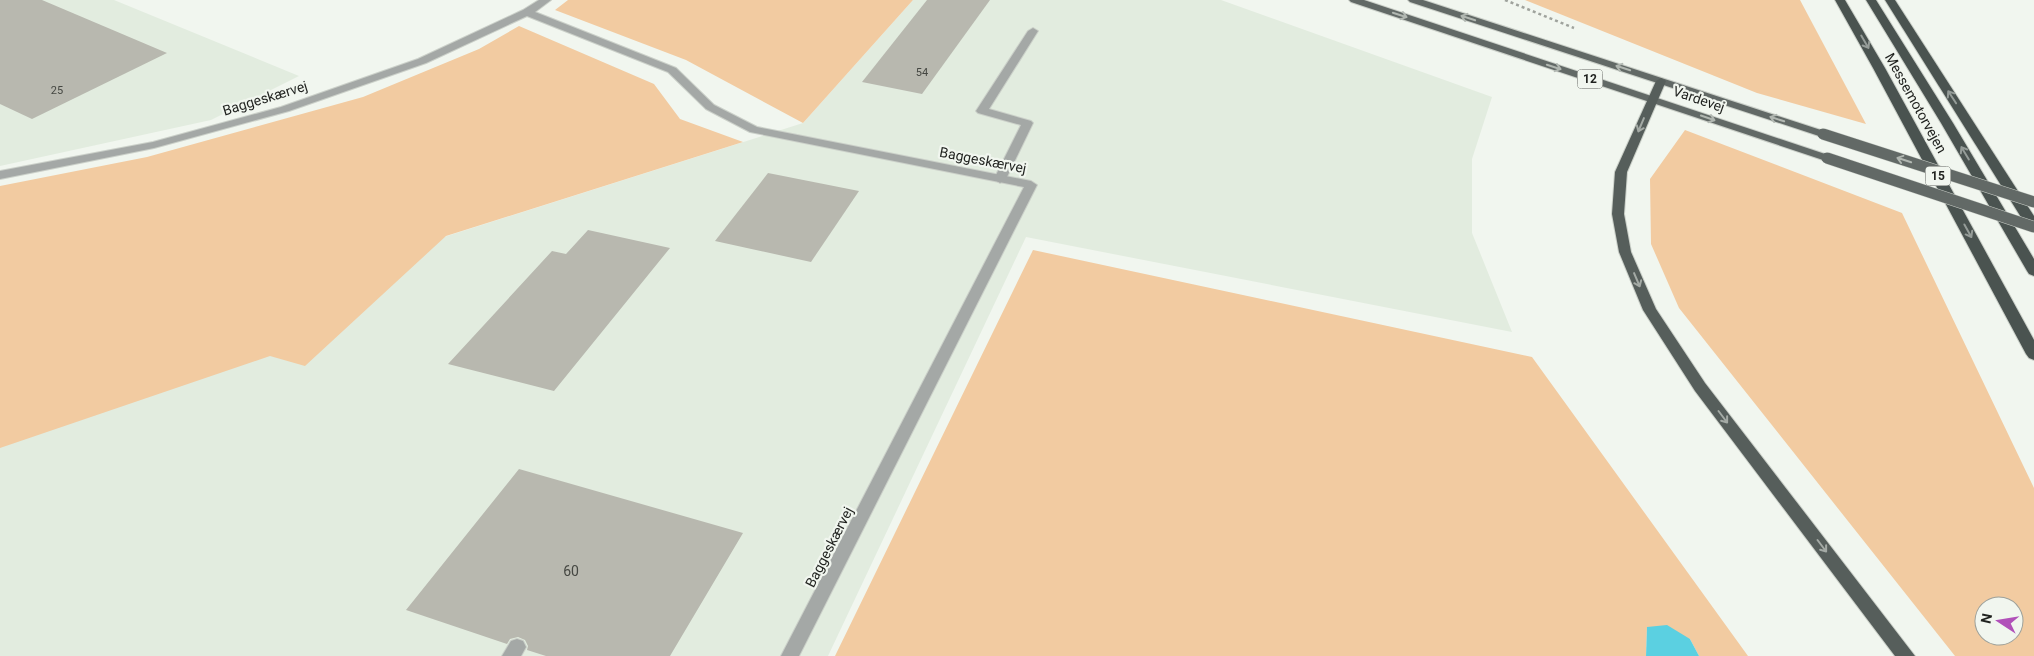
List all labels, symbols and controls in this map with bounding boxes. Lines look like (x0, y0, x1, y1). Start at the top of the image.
one-way arrow (1392, 11, 1408, 21)
one-way arrow (1461, 13, 1476, 22)
one-way arrow (1860, 35, 1870, 49)
street label: Messemotorvejen (1882, 50, 1950, 156)
one-way arrow (1546, 63, 1561, 72)
one-way arrow (1615, 63, 1631, 72)
house number: 54 (916, 66, 928, 79)
road number: 12 (1578, 70, 1602, 88)
street label: Baggeskærvej (221, 77, 309, 119)
street label: Vardevej (1671, 83, 1727, 115)
house number: 25 (51, 84, 63, 97)
one-way arrow (1947, 90, 1958, 104)
one-way arrow (1700, 114, 1715, 123)
one-way arrow (1770, 114, 1785, 123)
one-way arrow (1635, 117, 1645, 132)
street label: Baggeskærvej (938, 144, 1028, 176)
one-way arrow (1959, 147, 1969, 161)
one-way arrow (1897, 155, 1913, 165)
road number: 15 (1926, 167, 1950, 186)
one-way arrow (1963, 223, 1973, 238)
one-way arrow (1632, 272, 1642, 287)
one-way arrow (1718, 410, 1729, 423)
street label: Baggeskærvej (802, 504, 856, 590)
one-way arrow (1817, 539, 1827, 553)
house number: 60 (563, 563, 579, 579)
north arrow (1974, 596, 2024, 646)
text: N (1977, 612, 1995, 625)

